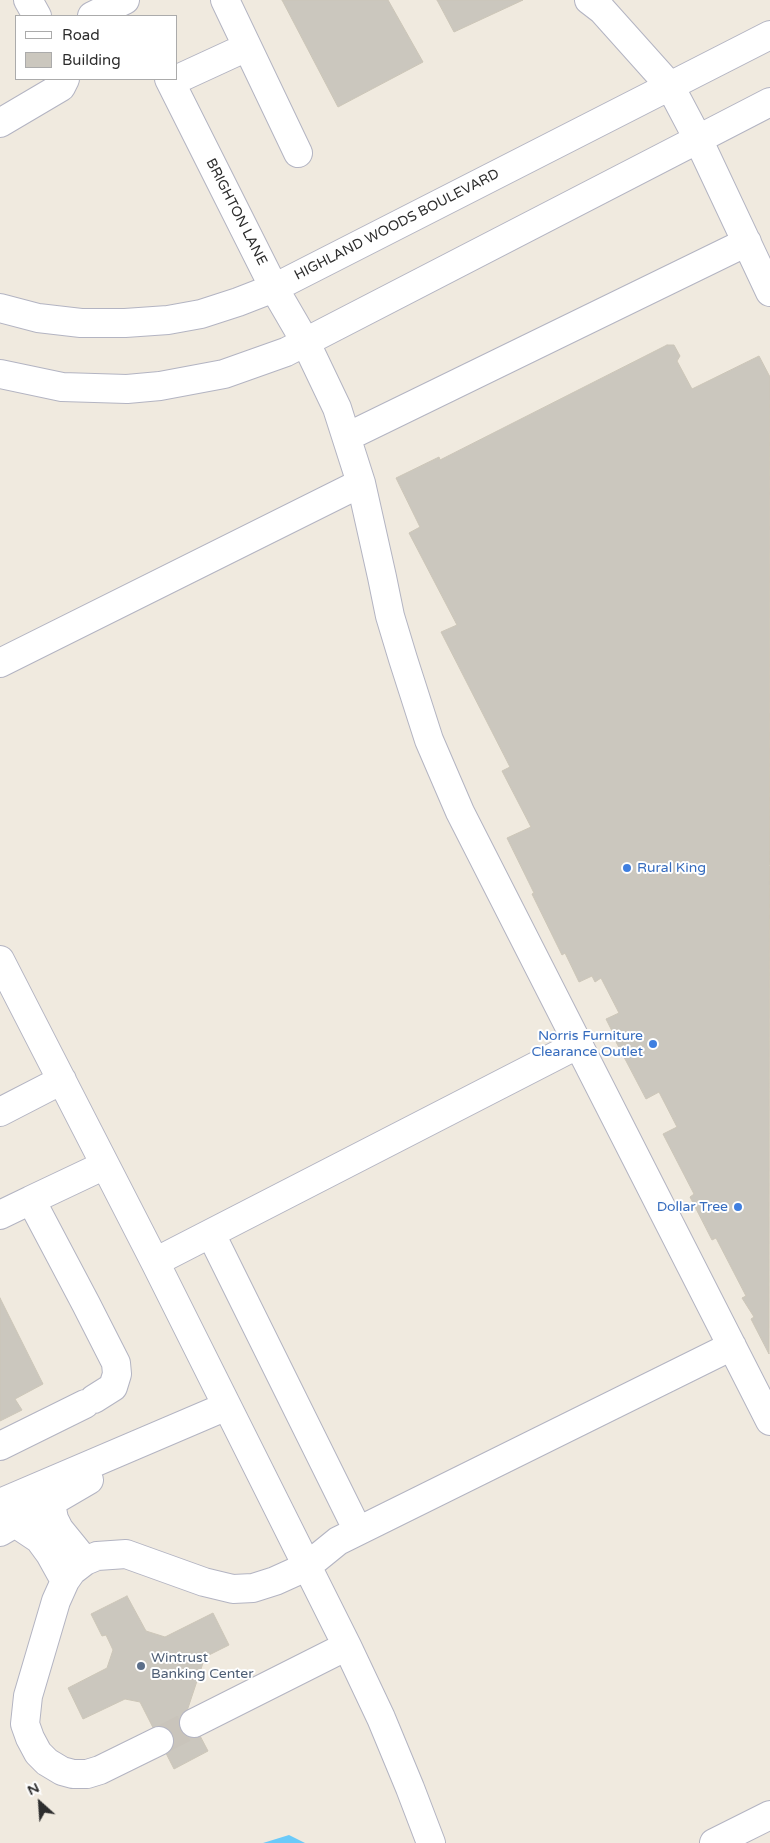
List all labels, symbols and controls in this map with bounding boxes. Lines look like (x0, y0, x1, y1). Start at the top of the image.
legend (15, 15, 178, 80)
text: Road (62, 26, 100, 44)
text: Building (62, 51, 121, 69)
street label: BRIGHTON LANE (202, 156, 270, 268)
street label: HIGHLAND WOODS BOULEVARD (292, 166, 502, 284)
place label: Rural King (637, 860, 706, 876)
marker: Rural King (621, 862, 633, 874)
place label: Norris Furniture Clearance Outlet (531, 1028, 643, 1060)
marker: Norris Furniture Clearance Outlet (647, 1038, 659, 1050)
place label: Dollar Tree (657, 1199, 728, 1215)
marker: Dollar Tree (732, 1201, 744, 1213)
place label: Wintrust Banking Center (151, 1650, 254, 1682)
marker: Wintrust Banking Center (135, 1660, 147, 1672)
north arrow (15, 1778, 65, 1828)
text: N (24, 1779, 42, 1799)

